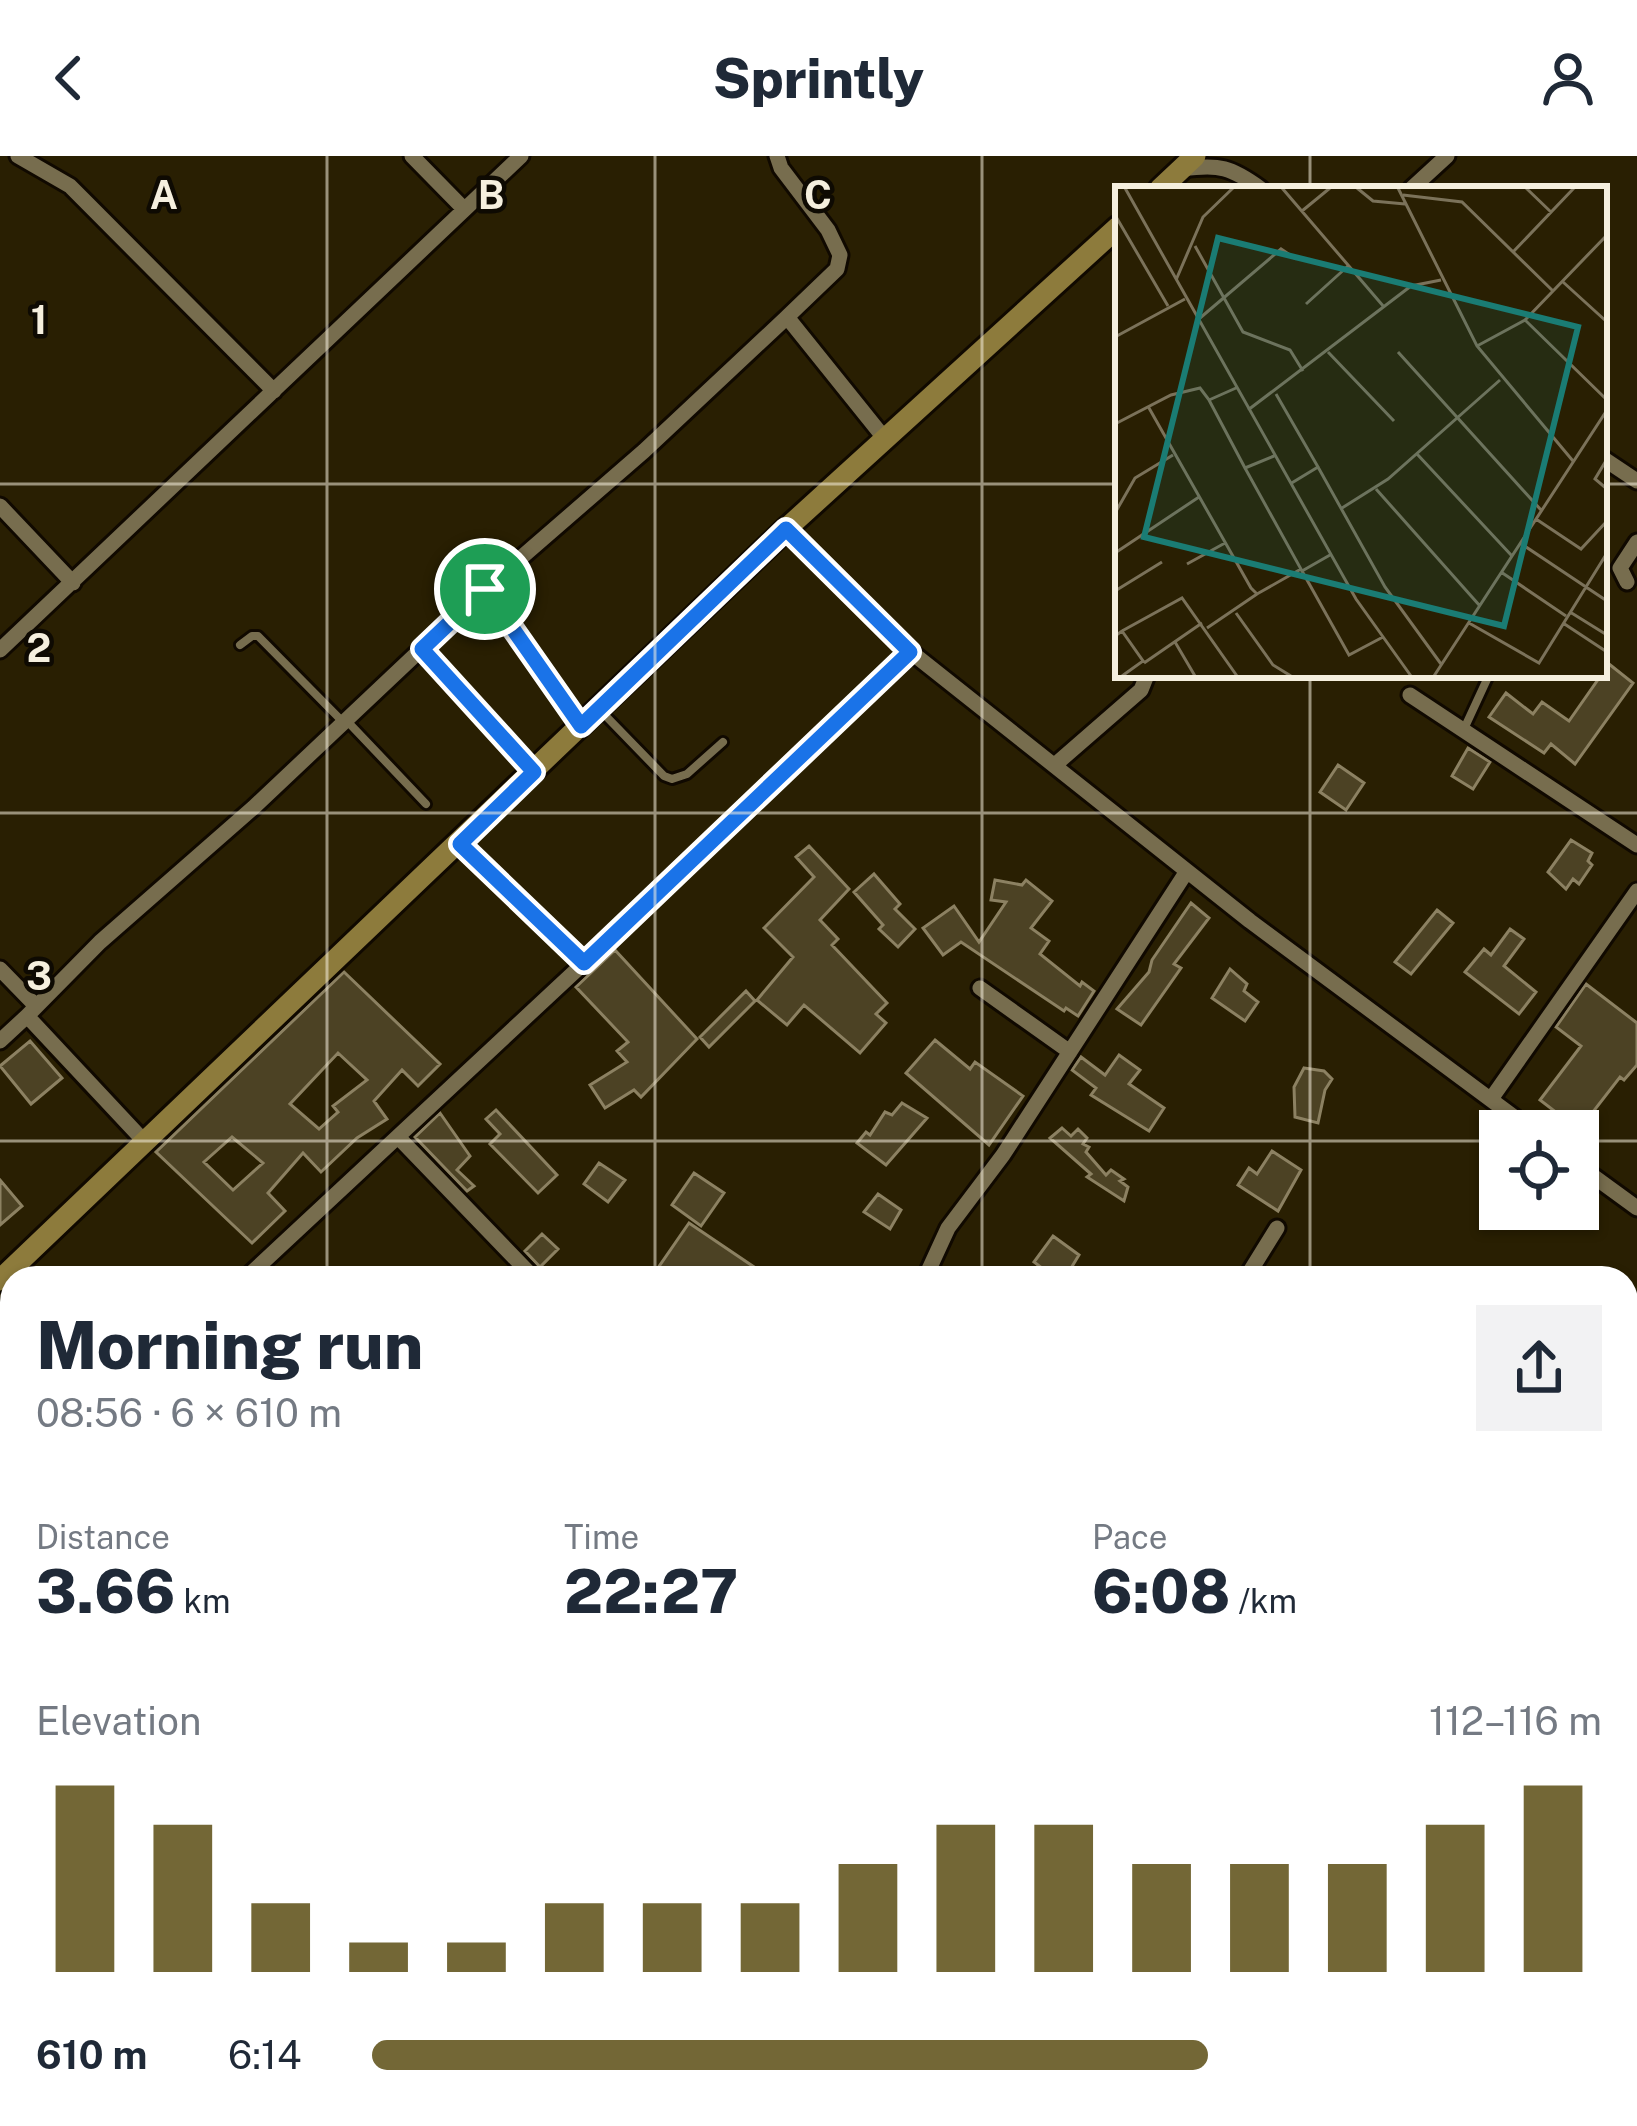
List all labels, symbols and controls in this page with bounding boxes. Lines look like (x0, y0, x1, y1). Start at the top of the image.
icon: back (36, 45, 102, 111)
icon: person (1535, 45, 1601, 111)
text: Sprintly (713, 47, 924, 110)
text: A (150, 172, 178, 218)
text: B (478, 172, 504, 218)
text: C (804, 172, 832, 218)
inset map (1115, 186, 1607, 678)
text: 1 (31, 297, 47, 343)
pin (434, 538, 536, 640)
icon: arrive (452, 556, 518, 622)
text: 2 (27, 625, 51, 671)
text: 3 (26, 953, 52, 999)
map controls (1479, 1110, 1599, 1230)
button: locate (1479, 1110, 1599, 1230)
button: share (1476, 1305, 1602, 1431)
text: Morning run (36, 1306, 423, 1384)
text: 08:56 · 6 × 610 m (36, 1390, 342, 1436)
text: Distance (36, 1518, 170, 1556)
text: Time (564, 1518, 639, 1556)
text: Pace (1092, 1518, 1167, 1556)
text: 3.66 (36, 1556, 175, 1627)
text: 22:27 (564, 1556, 738, 1627)
text: 6:08 (1092, 1556, 1230, 1627)
text: km (175, 1582, 231, 1620)
text: /km (1230, 1582, 1297, 1620)
text: Elevation (36, 1698, 202, 1744)
text: 112–116 m (1429, 1698, 1602, 1744)
text: 610 m (36, 2032, 147, 2078)
text: 6:14 (228, 2032, 301, 2078)

